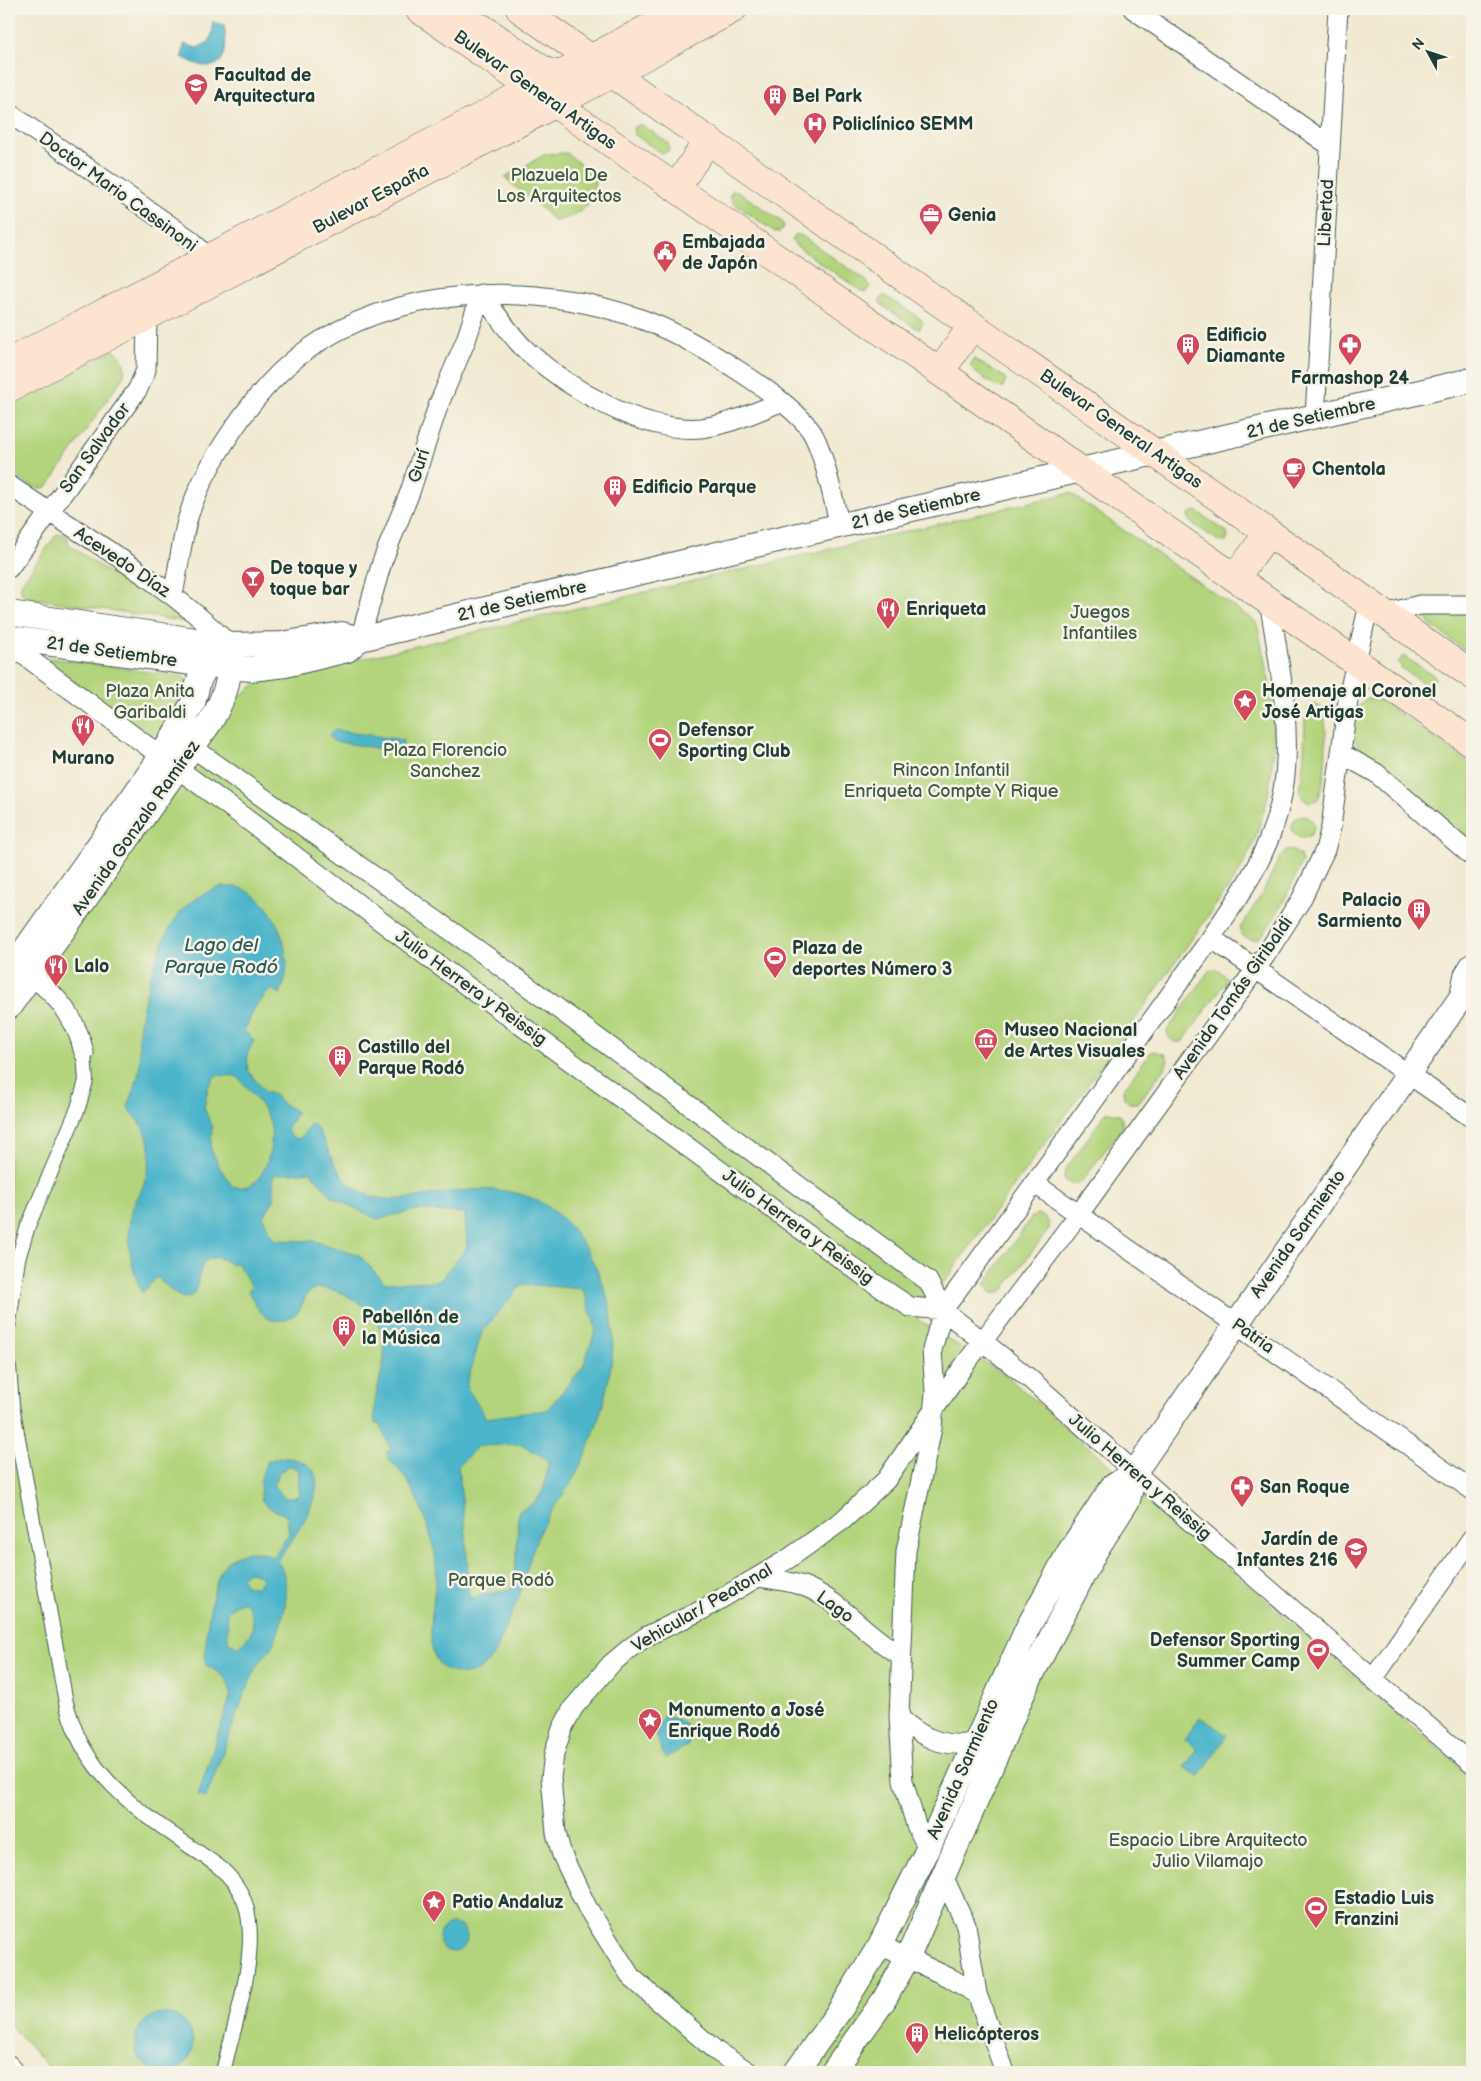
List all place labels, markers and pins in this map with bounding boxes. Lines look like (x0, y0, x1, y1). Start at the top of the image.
place label: Facultad de Arquitectura (213, 65, 315, 107)
school or university icon: Facultad de Arquitectura (183, 72, 209, 106)
building icon: Bel Park (762, 83, 788, 117)
place label: Bel Park (792, 86, 862, 107)
hospital icon: Policlínico SEMM (802, 111, 828, 145)
place label: Policlínico SEMM (832, 114, 974, 135)
office icon: Genia (918, 202, 944, 236)
place label: Genia (948, 205, 996, 226)
place label: Embajada de Japón (682, 232, 765, 274)
public building icon: Embajada de Japón (652, 239, 678, 273)
place label: Edificio Diamante (1206, 325, 1285, 367)
building icon: Edificio Diamante (1175, 332, 1201, 366)
pharmacy icon: Farmashop 24 (1337, 332, 1363, 366)
place label: Farmashop 24 (1291, 368, 1410, 389)
cafe icon: Chentola (1281, 456, 1307, 490)
place label: Chentola (1312, 459, 1386, 480)
building icon: Edificio Parque (602, 474, 628, 508)
place label: Edificio Parque (632, 477, 756, 498)
place label: De toque y toque bar (269, 558, 358, 600)
bar icon: De toque y toque bar (240, 565, 266, 599)
restaurant icon: Enriqueta (875, 596, 901, 630)
place label: Enriqueta (906, 599, 986, 620)
place label: Homenaje al Coronel José Artigas (1262, 681, 1436, 723)
place icon: Homenaje al Coronel José Artigas (1232, 688, 1258, 722)
restaurant icon: Murano (70, 713, 96, 747)
place label: Defensor Sporting Club (678, 720, 791, 762)
sports icon: Defensor Sporting Club (647, 727, 673, 761)
place label: Murano (52, 748, 115, 769)
place label: Palacio Sarmiento (1317, 890, 1402, 932)
building icon: Palacio Sarmiento (1406, 897, 1432, 931)
place label: Plaza de deportes Número 3 (792, 938, 952, 980)
sports icon: Plaza de deportes Número 3 (762, 945, 788, 979)
restaurant icon: Lalo (43, 953, 69, 987)
place label: Lalo (74, 956, 109, 977)
place label: Museo Nacional de Artes Visuales (1004, 1020, 1145, 1062)
museum icon: Museo Nacional de Artes Visuales (973, 1027, 999, 1061)
place label: Castillo del Parque Rodó (358, 1037, 465, 1079)
building icon: Castillo del Parque Rodó (327, 1044, 353, 1078)
place label: Pabellón de la Música (362, 1307, 459, 1349)
building icon: Pabellón de la Música (331, 1314, 357, 1348)
pharmacy icon: San Roque (1229, 1474, 1255, 1508)
place label: San Roque (1260, 1477, 1350, 1498)
place label: Jardín de Infantes 216 (1237, 1529, 1338, 1571)
school or university icon: Jardín de Infantes 216 (1343, 1536, 1369, 1570)
place label: Defensor Sporting Summer Camp (1150, 1630, 1300, 1672)
sports icon: Defensor Sporting Summer Camp (1305, 1637, 1331, 1671)
place label: Monumento a José Enrique Rodó (668, 1700, 825, 1742)
place icon: Monumento a José Enrique Rodó (637, 1707, 663, 1741)
place label: Estadio Luis Franzini (1334, 1888, 1434, 1930)
place icon: Patio Andaluz (421, 1889, 447, 1923)
place label: Patio Andaluz (452, 1892, 564, 1913)
sports icon: Estadio Luis Franzini (1303, 1895, 1329, 1929)
building icon: Helicópteros (904, 2021, 930, 2055)
place label: Helicópteros (934, 2024, 1039, 2045)

